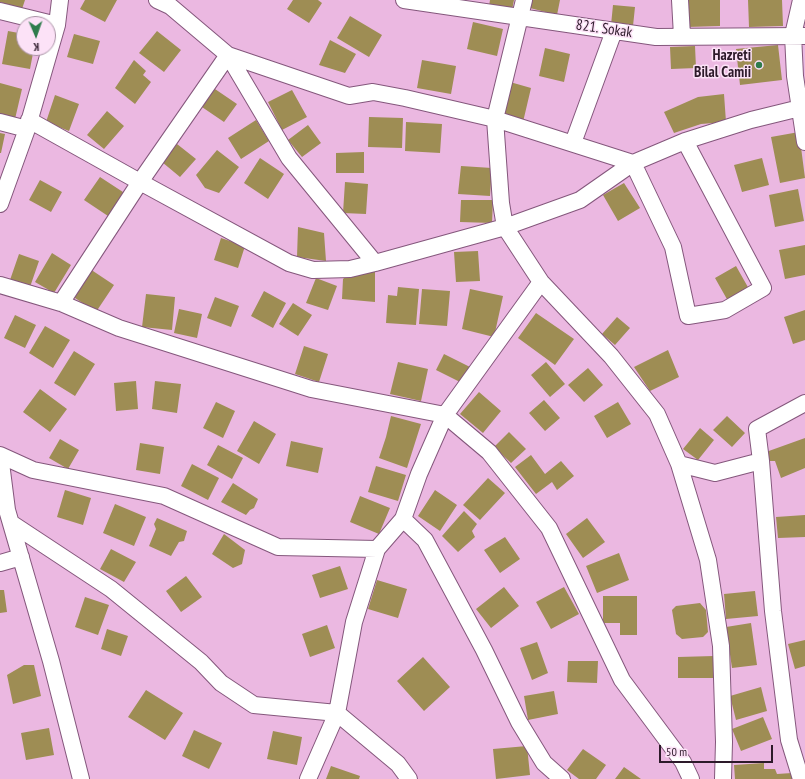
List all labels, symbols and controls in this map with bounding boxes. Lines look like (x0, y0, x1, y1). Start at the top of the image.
north arrow (16, 16, 56, 56)
street label: 821. Sokak (575, 16, 633, 42)
text: K (33, 40, 39, 54)
place label: Hazreti Bilal Camii (694, 47, 751, 82)
marker: Hazreti Bilal Camii (754, 60, 764, 70)
scale bar (661, 737, 775, 763)
text: 50 m (666, 744, 687, 759)

